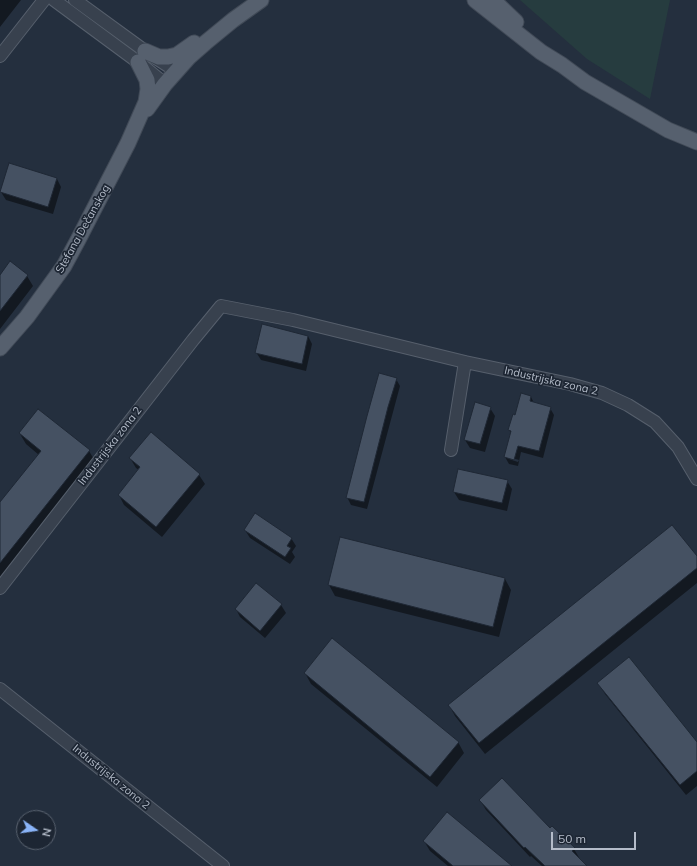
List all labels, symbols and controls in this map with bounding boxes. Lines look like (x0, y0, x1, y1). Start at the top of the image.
street label: Stefana Dečanskog (53, 182, 113, 276)
street label: Industrijska zona 2 (503, 364, 599, 398)
street label: Industrijska zona 2 (75, 404, 145, 488)
street label: Industrijska zona 2 (70, 742, 152, 812)
north arrow (16, 810, 56, 850)
scale bar (553, 824, 638, 850)
text: N (39, 827, 54, 838)
text: 50 m (558, 831, 586, 846)

